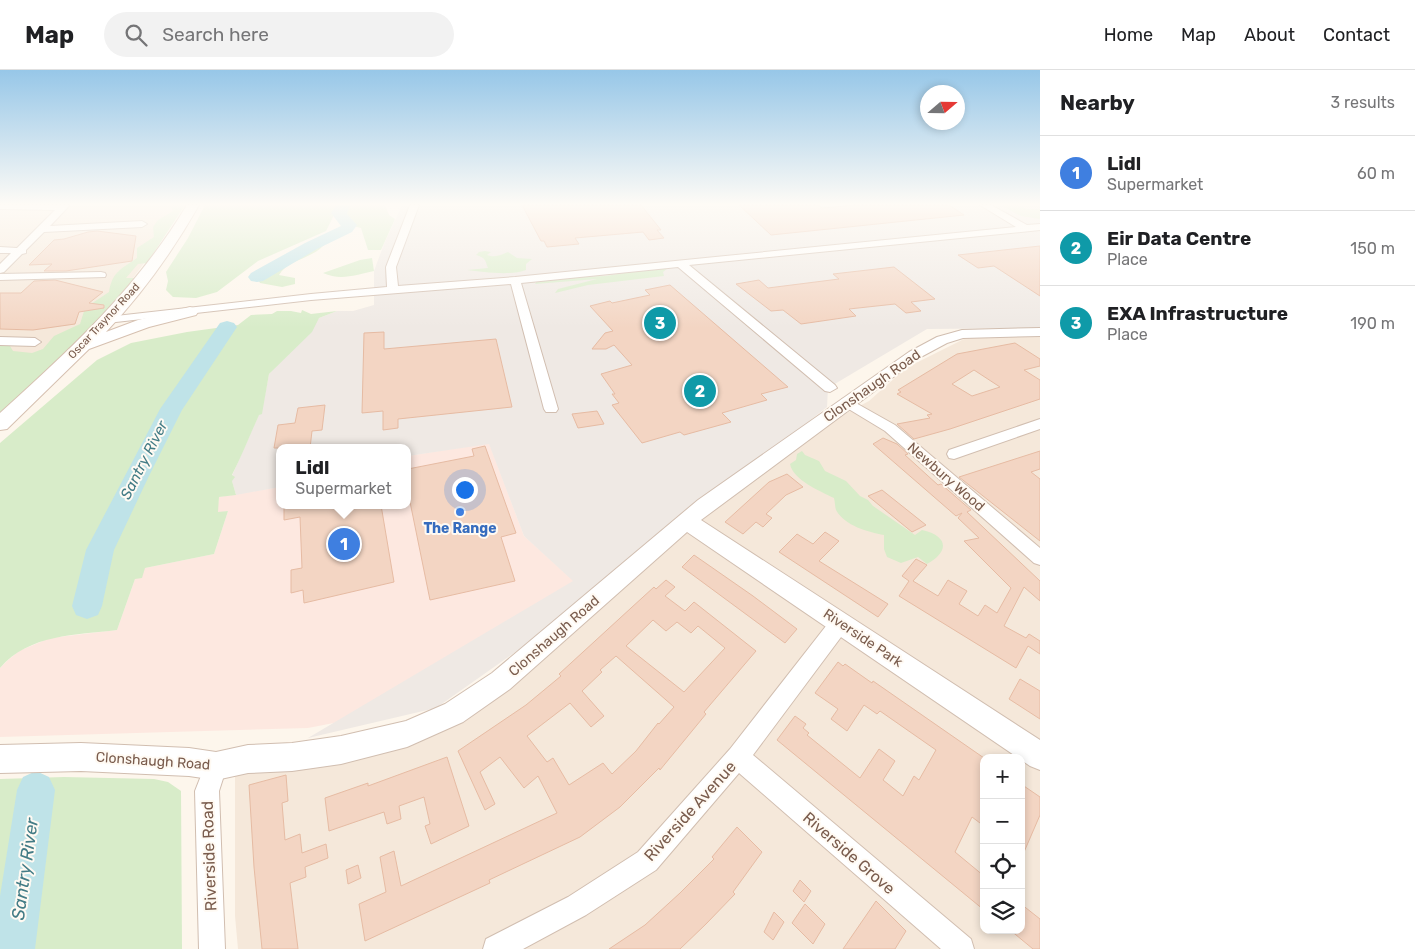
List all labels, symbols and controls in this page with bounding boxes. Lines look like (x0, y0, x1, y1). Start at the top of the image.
search box (104, 12, 454, 57)
text: Map (25, 21, 74, 49)
icon: search (122, 21, 150, 49)
text: Search here (162, 23, 269, 46)
text: Home (1104, 24, 1153, 46)
text: Map (1181, 24, 1216, 46)
text: About (1244, 24, 1295, 46)
text: Contact (1323, 24, 1390, 46)
north arrow (920, 85, 965, 130)
text: Nearby (1060, 90, 1135, 115)
text: 3 results (1330, 93, 1395, 112)
text: Lidl (1107, 152, 1141, 175)
text: 1 (1072, 164, 1080, 183)
text: 60 m (1357, 164, 1395, 183)
text: Supermarket (1107, 175, 1203, 194)
text: Eir Data Centre (1107, 227, 1251, 250)
text: 2 (1071, 239, 1081, 258)
text: 150 m (1350, 239, 1395, 258)
text: Place (1107, 250, 1148, 269)
street label: Oscar Traynor Road (66, 280, 142, 362)
text: EXA Infrastructure (1107, 302, 1288, 325)
pin: 3 (644, 304, 676, 342)
text: 3 (1071, 314, 1081, 333)
text: 190 m (1350, 314, 1395, 333)
text: Place (1107, 325, 1148, 344)
street label: Clonshaugh Road (820, 346, 924, 426)
pin: 2 (684, 372, 716, 410)
water label: Santry River (116, 417, 172, 502)
street label: Newbury Wood (904, 439, 988, 515)
popup (276, 444, 411, 509)
text: Lidl (295, 456, 330, 479)
your location (452, 477, 478, 503)
text: Supermarket (295, 479, 392, 498)
marker: The Range (454, 506, 466, 518)
place label: The Range (423, 520, 497, 537)
pin: 1 (328, 525, 360, 563)
street label: Clonshaugh Road (505, 592, 603, 680)
street label: Riverside Park (820, 605, 907, 671)
street label: Clonshaugh Road (95, 749, 211, 773)
map controls (980, 754, 1025, 934)
button: + (980, 754, 1025, 799)
street label: Riverside Avenue (640, 757, 740, 865)
button: − (980, 799, 1025, 844)
street label: Riverside Road (198, 801, 220, 911)
street label: Riverside Grove (799, 808, 899, 898)
water label: Santry River (7, 815, 43, 922)
button: locate (980, 844, 1025, 889)
button: layers (980, 889, 1025, 934)

